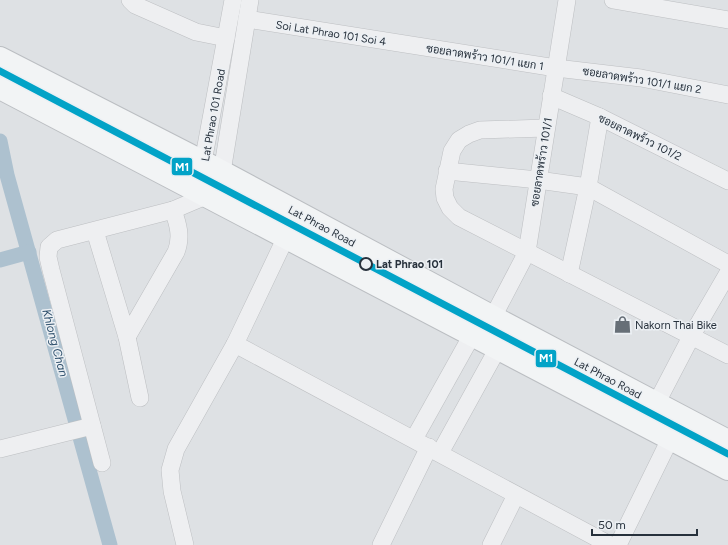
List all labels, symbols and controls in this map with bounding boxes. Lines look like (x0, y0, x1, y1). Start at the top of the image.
street label: Soi Lat Phrao 101 Soi 4 (275, 18, 387, 49)
street label: ซอยลาดพร้าว 101/1 แยก 1 (425, 41, 545, 73)
street label: ซอยลาดพร้าว 101/1 แยก 2 (582, 64, 702, 96)
street label: Lat Phrao 101 Road (199, 68, 228, 162)
street label: ซอยลาดพร้าว 101/2 (596, 111, 684, 163)
street label: ซอยลาดพร้าว 101/1 (527, 117, 555, 207)
line badge: M1 (171, 157, 193, 176)
text: M1 (175, 161, 189, 174)
street label: Lat Phrao Road (286, 203, 358, 250)
marker: Lat Phrao 101 (359, 257, 373, 271)
place label: Lat Phrao 101 (376, 258, 443, 271)
water label: Khlong Chan (39, 308, 71, 379)
shop icon: Nakorn Thai Bike (612, 315, 632, 335)
place label: Nakorn Thai Bike (635, 319, 717, 332)
line badge: M1 (535, 349, 557, 368)
text: M1 (539, 352, 553, 365)
street label: Lat Phrao Road (572, 355, 644, 402)
scale bar (592, 511, 697, 537)
text: 50 m (598, 518, 626, 532)

